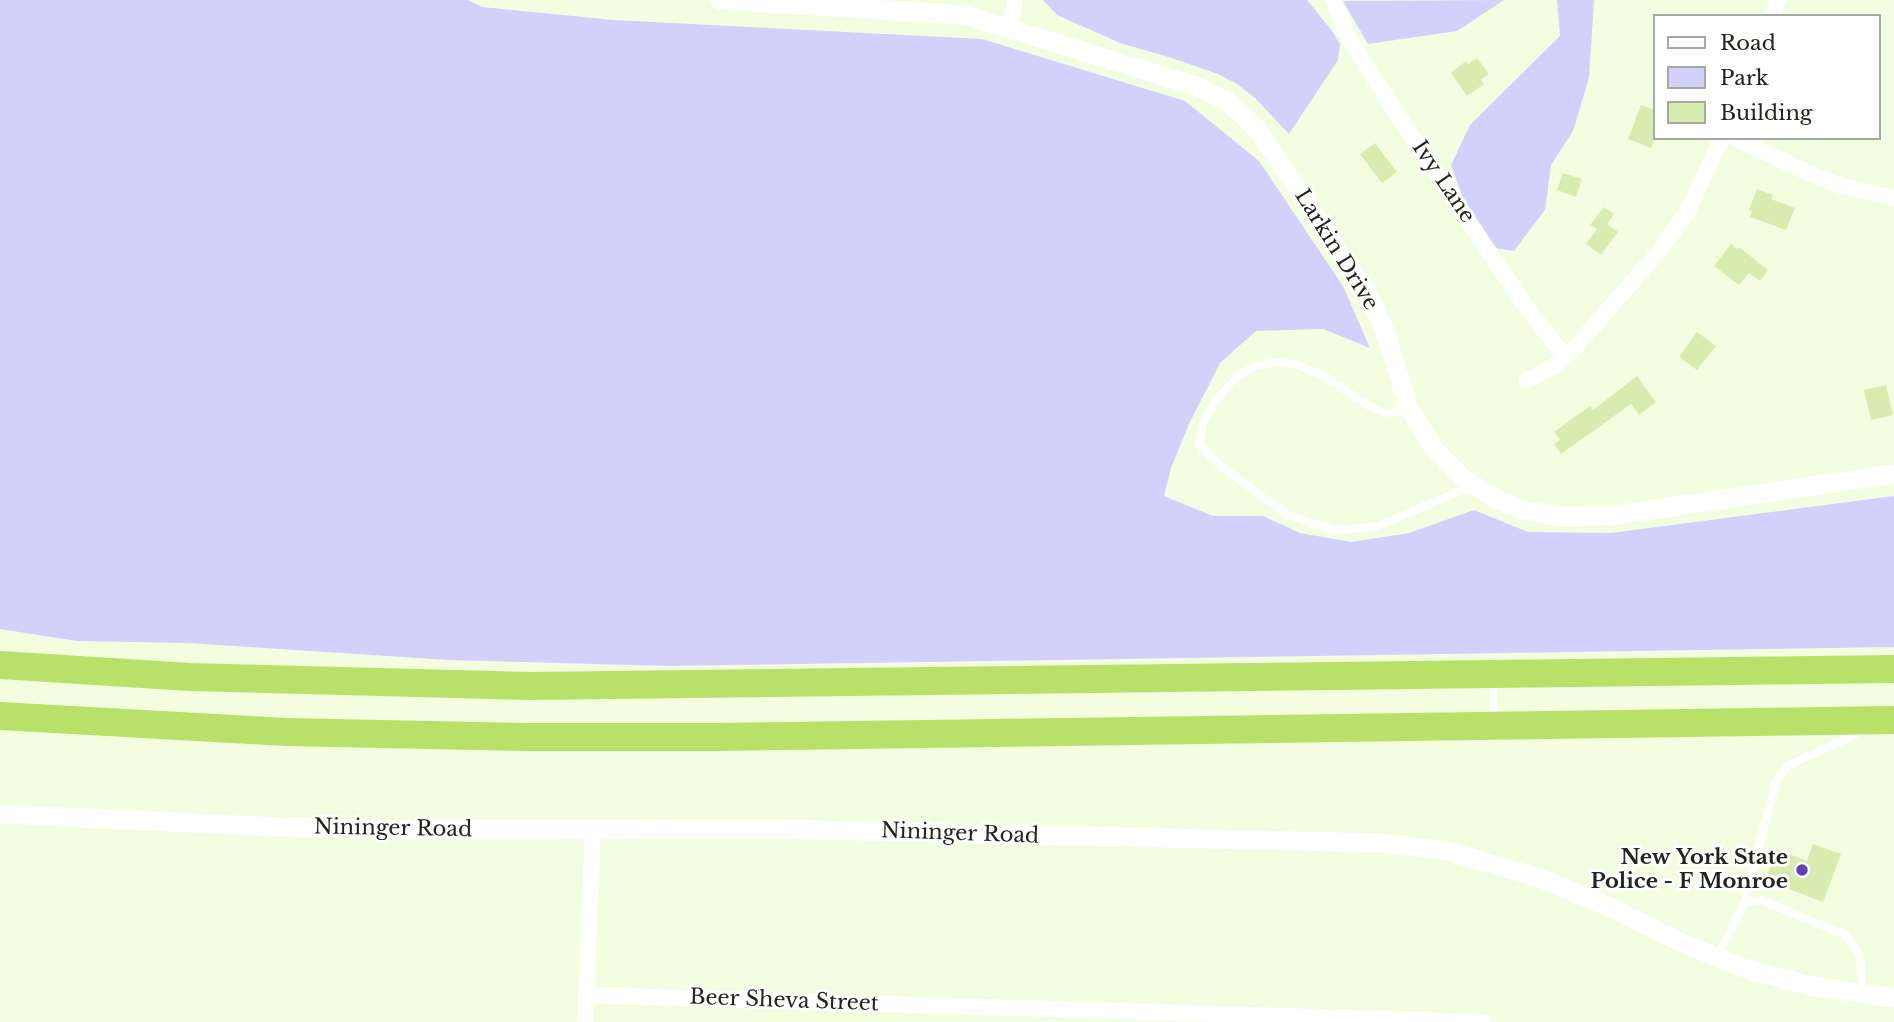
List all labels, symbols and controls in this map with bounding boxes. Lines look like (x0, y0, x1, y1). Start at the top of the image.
legend (1652, 14, 1880, 140)
text: Road (1720, 30, 1776, 56)
text: Park (1720, 65, 1769, 91)
text: Building (1720, 100, 1812, 126)
street label: Ivy Lane (1406, 136, 1480, 228)
street label: Larkin Drive (1289, 185, 1383, 315)
street label: Nininger Road (314, 815, 472, 843)
street label: Nininger Road (880, 819, 1040, 849)
place label: New York State Police - F Monroe (1590, 845, 1788, 895)
marker: New York State Police - F Monroe (1794, 862, 1810, 878)
street label: Beer Sheva Street (689, 985, 879, 1017)

